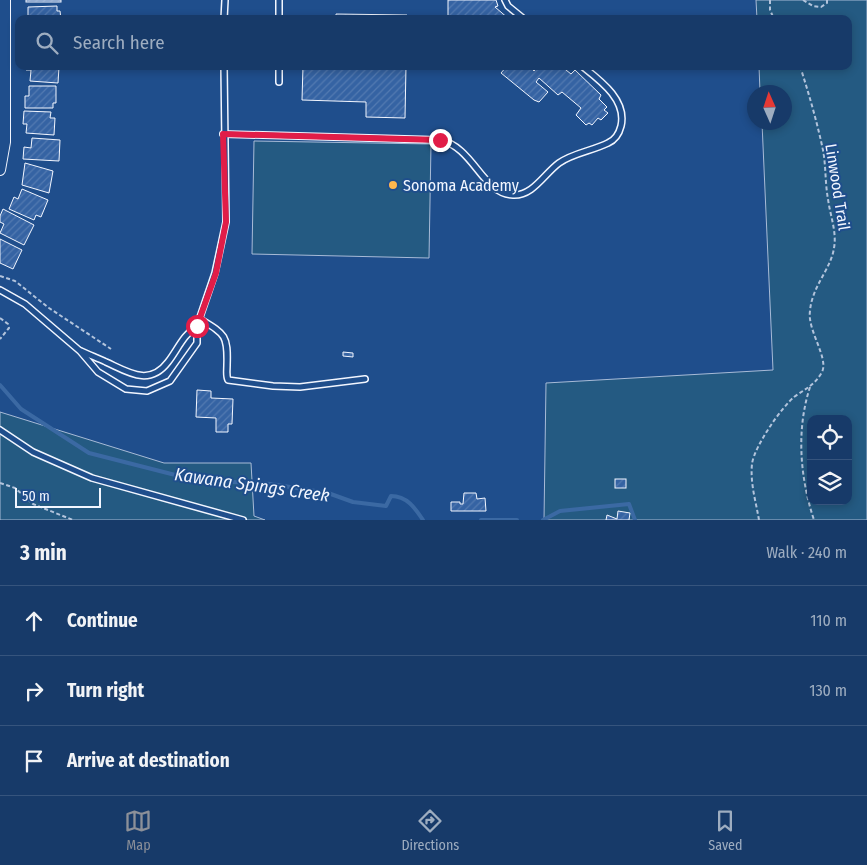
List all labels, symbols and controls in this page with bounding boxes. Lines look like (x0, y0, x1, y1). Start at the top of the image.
search box (15, 15, 852, 70)
icon: search (33, 29, 61, 57)
text: Search here (73, 31, 165, 54)
north arrow (747, 85, 792, 130)
route end (429, 129, 452, 152)
street label: Linwood Trail (821, 142, 854, 232)
place label: Sonoma Academy (403, 176, 520, 195)
marker: Sonoma Academy (387, 179, 399, 191)
route start (186, 315, 209, 338)
map controls (807, 415, 852, 505)
button: locate (807, 415, 852, 460)
button: layers (807, 460, 852, 505)
water label: Kawana Spings Creek (173, 463, 331, 507)
scale bar (15, 485, 101, 508)
text: 50 m (22, 488, 50, 505)
text: 3 min (20, 540, 67, 566)
text: Walk · 240 m (766, 543, 847, 562)
icon: ahead (20, 607, 48, 635)
text: Continue (67, 609, 138, 632)
text: 110 m (810, 611, 847, 630)
icon: right (20, 677, 48, 705)
text: Turn right (67, 679, 144, 702)
text: 130 m (809, 681, 847, 700)
icon: arrive (20, 747, 48, 775)
text: Arrive at destination (67, 749, 230, 772)
tab: Map (124, 807, 152, 854)
tab: Directions (401, 807, 459, 854)
tab: Saved (708, 807, 743, 854)

